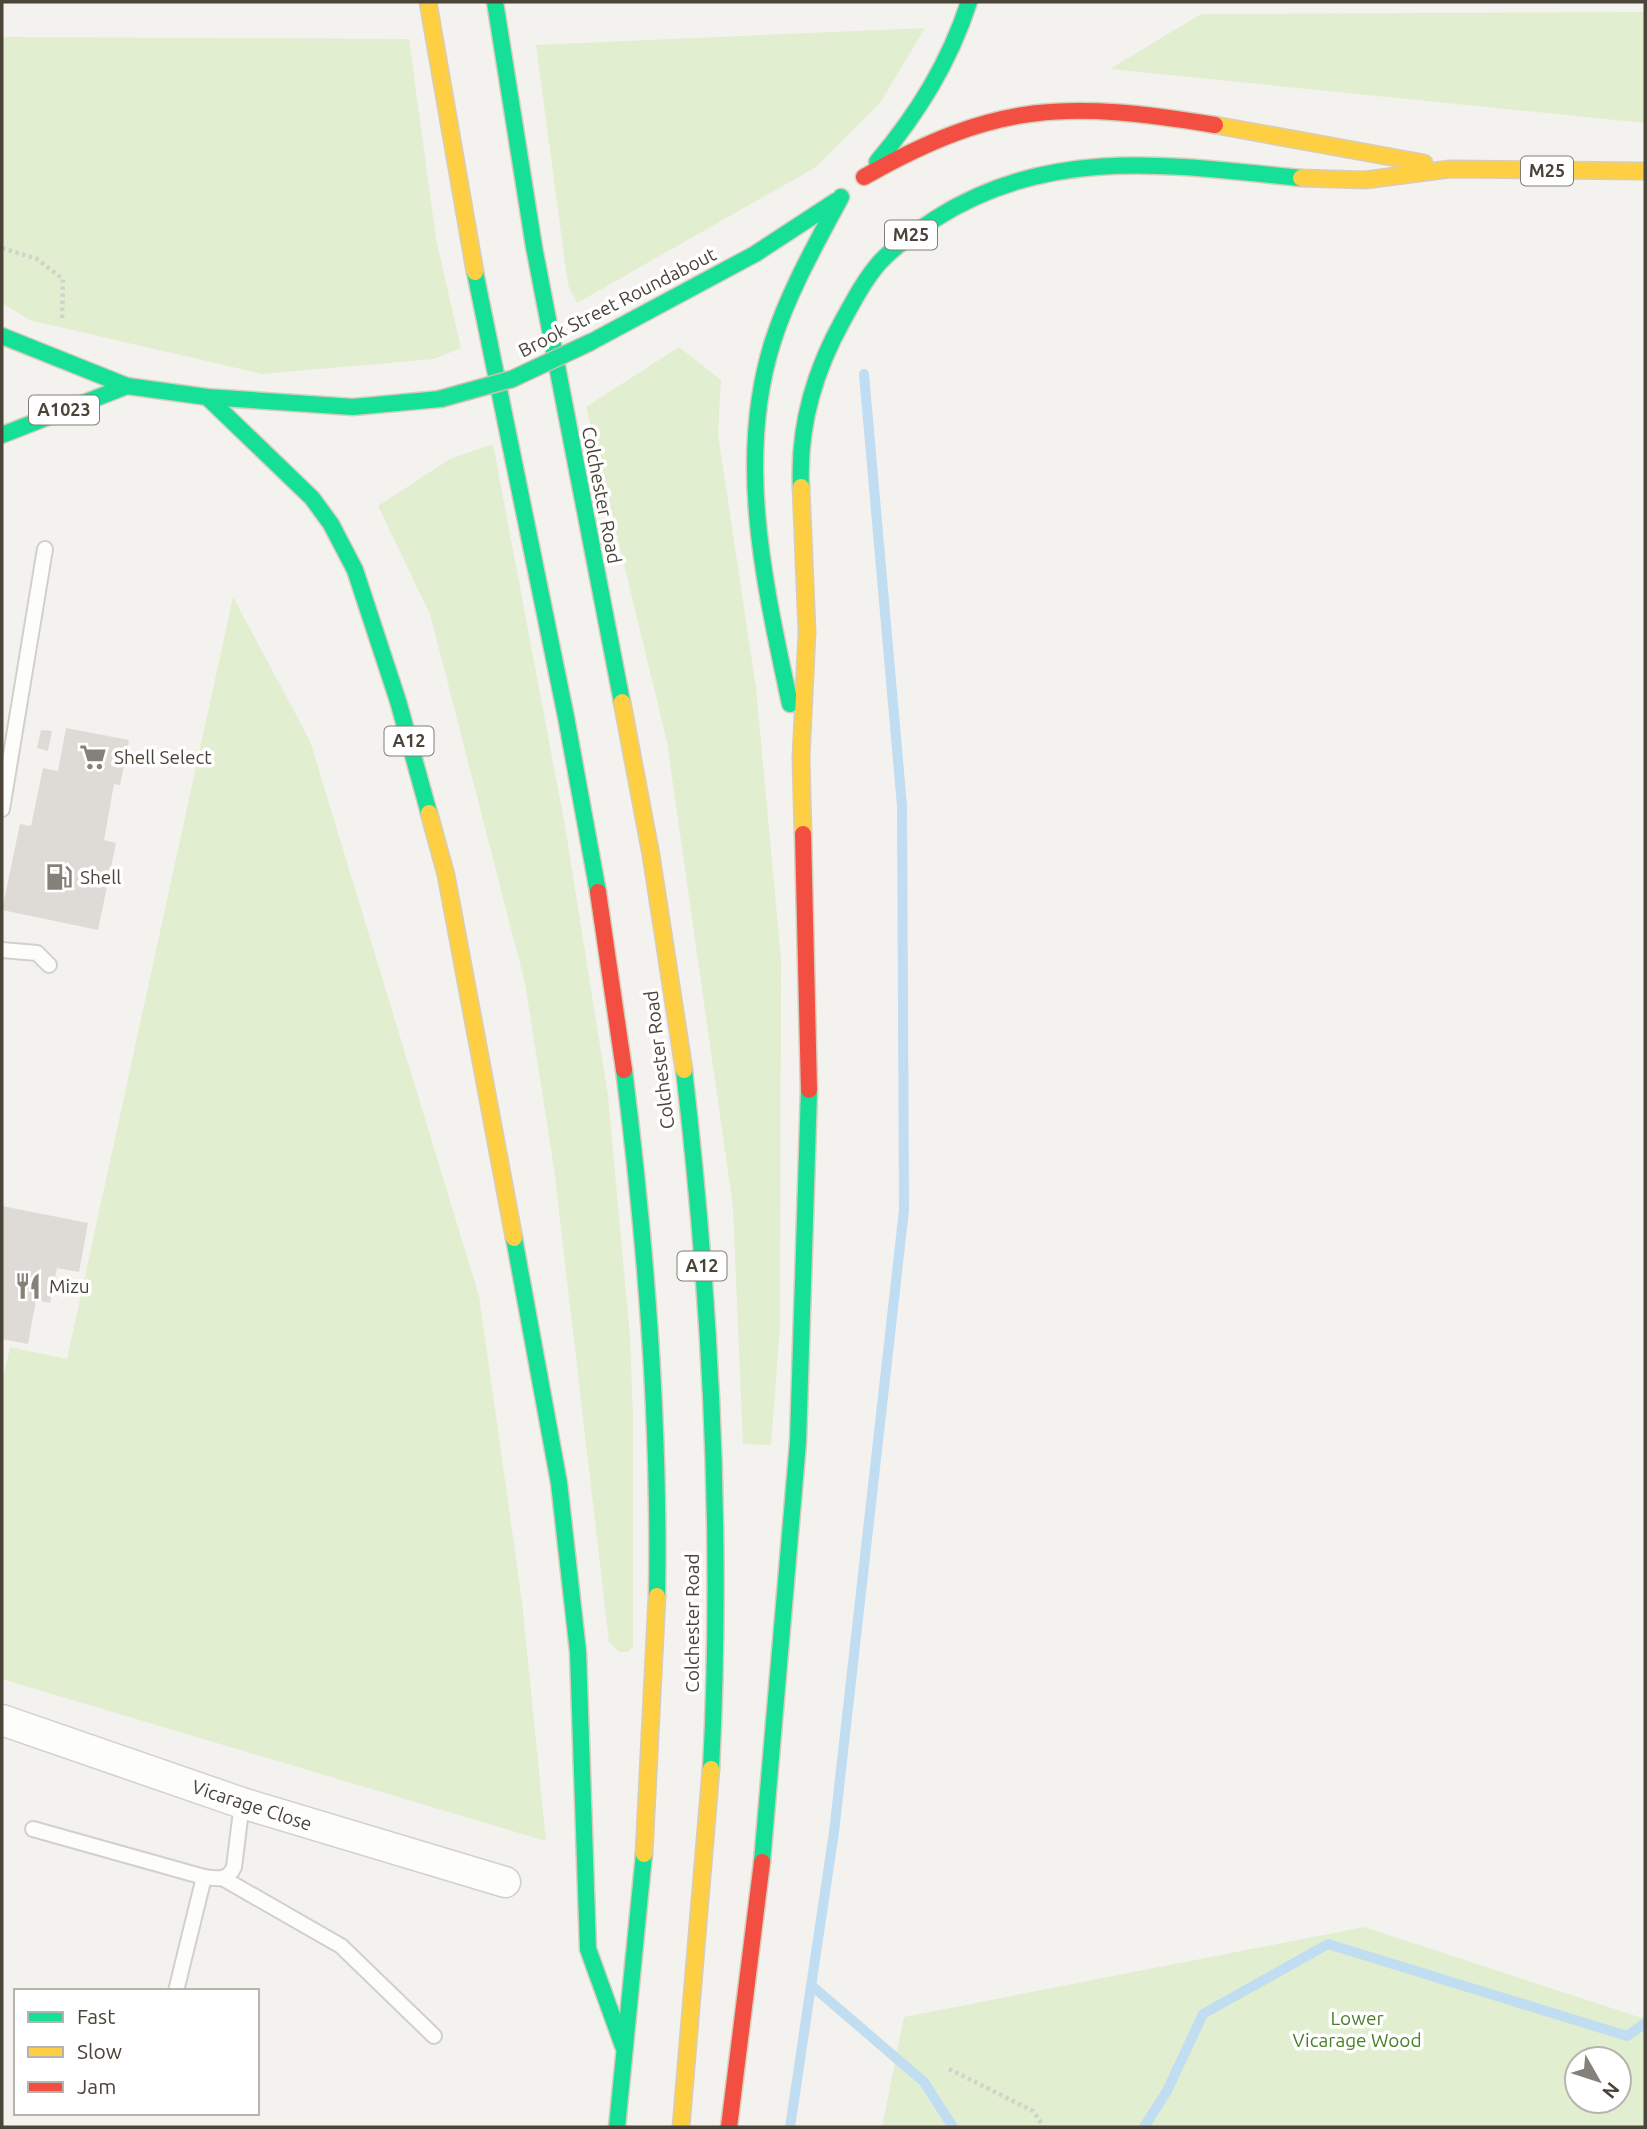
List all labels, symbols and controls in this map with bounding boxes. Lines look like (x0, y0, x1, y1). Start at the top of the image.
road number: M25 (1521, 156, 1573, 186)
road number: M25 (885, 220, 937, 249)
street label: Brook Street Roundabout (514, 242, 720, 361)
road number: A1023 (29, 396, 99, 424)
street label: Colchester Road (578, 424, 626, 566)
road number: A12 (384, 726, 434, 756)
supermarket icon: Shell Select (78, 742, 108, 772)
place label: Shell Select (114, 746, 212, 768)
fuel station icon: Shell (44, 862, 74, 892)
place label: Shell (80, 866, 121, 888)
street label: Colchester Road (640, 989, 678, 1131)
road number: A12 (678, 1252, 726, 1280)
restaurant icon: Mizu (13, 1271, 43, 1301)
place label: Mizu (49, 1275, 90, 1297)
street label: Colchester Road (681, 1553, 703, 1693)
street label: Vicarage Close (189, 1775, 315, 1835)
legend (14, 1989, 259, 2115)
text: Fast (77, 2004, 115, 2028)
park label: Lower Vicarage Wood (1292, 2007, 1422, 2051)
text: Slow (77, 2039, 122, 2063)
north arrow (1563, 2045, 1633, 2115)
text: Jam (77, 2074, 116, 2098)
text: N (1598, 2078, 1624, 2103)

